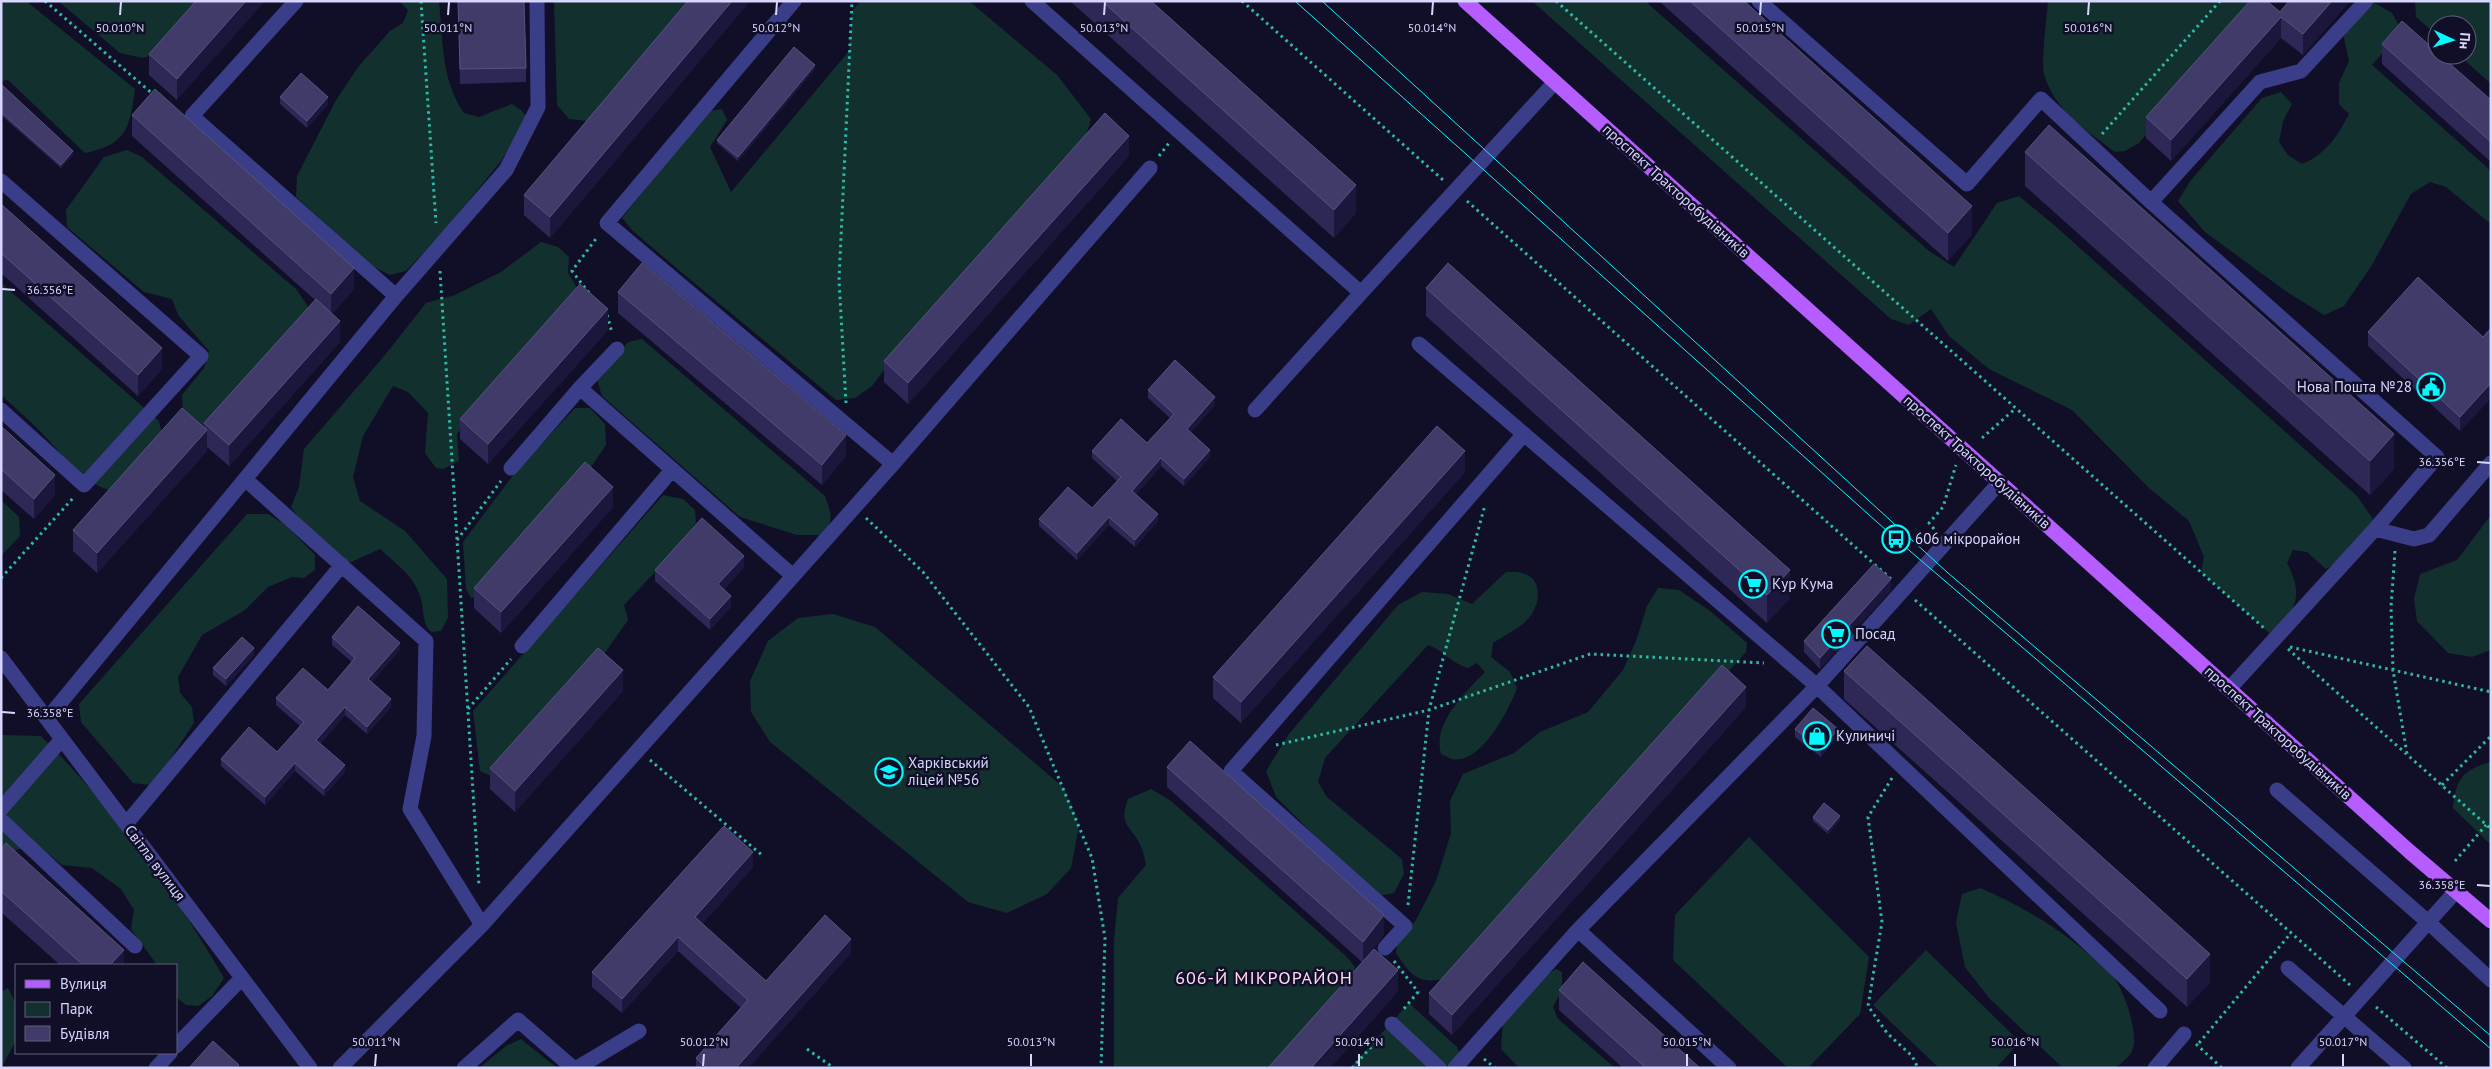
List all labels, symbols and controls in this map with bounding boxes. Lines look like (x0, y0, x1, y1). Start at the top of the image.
north arrow (2427, 15, 2477, 65)
text: 50.010°N (96, 20, 144, 35)
text: 50.011°N (424, 20, 472, 35)
text: 50.012°N (752, 20, 800, 35)
text: 50.013°N (1080, 20, 1128, 35)
text: 50.014°N (1408, 20, 1456, 35)
text: 50.015°N (1736, 20, 1784, 35)
text: 50.016°N (2064, 20, 2112, 35)
text: Пн (2455, 32, 2475, 50)
street label: проспект Тракторобудівників (1599, 120, 1754, 262)
text: 36.356°E (27, 282, 73, 297)
public building icon: Нова Пошта №28 (2416, 372, 2446, 402)
place label: Нова Пошта №28 (2297, 377, 2412, 396)
street label: проспект Тракторобудівників (1900, 391, 2055, 533)
text: 36.356°E (2419, 454, 2465, 469)
bus stop icon: 606 мікрорайон (1881, 524, 1911, 554)
place label: 606 мікрорайон (1915, 529, 2020, 548)
supermarket icon: Кур Кума (1738, 569, 1768, 599)
place label: Кур Кума (1772, 574, 1834, 593)
supermarket icon: Посад (1821, 619, 1851, 649)
place label: Посад (1855, 624, 1895, 643)
street label: проспект Тракторобудівників (2201, 662, 2356, 804)
text: 36.358°E (27, 705, 73, 720)
shop icon: Кулиничі (1802, 721, 1832, 751)
place label: Кулиничі (1836, 726, 1895, 745)
place label: Харківський ліцей №56 (907, 753, 989, 789)
school or university icon: Харківський ліцей №56 (874, 757, 904, 787)
street label: Світла вулиця (121, 821, 190, 904)
text: 36.358°E (2419, 877, 2465, 892)
legend (15, 964, 178, 1054)
district label: 606-Й МІКРОРАЙОН (1175, 966, 1353, 989)
text: Вулиця (60, 974, 107, 993)
text: Парк (60, 999, 93, 1018)
text: Будівля (60, 1024, 109, 1043)
text: 50.011°N (352, 1034, 400, 1049)
text: 50.012°N (680, 1034, 728, 1049)
text: 50.013°N (1007, 1034, 1055, 1049)
text: 50.014°N (1335, 1034, 1383, 1049)
text: 50.015°N (1663, 1034, 1711, 1049)
text: 50.016°N (1991, 1034, 2039, 1049)
text: 50.017°N (2319, 1034, 2367, 1049)

